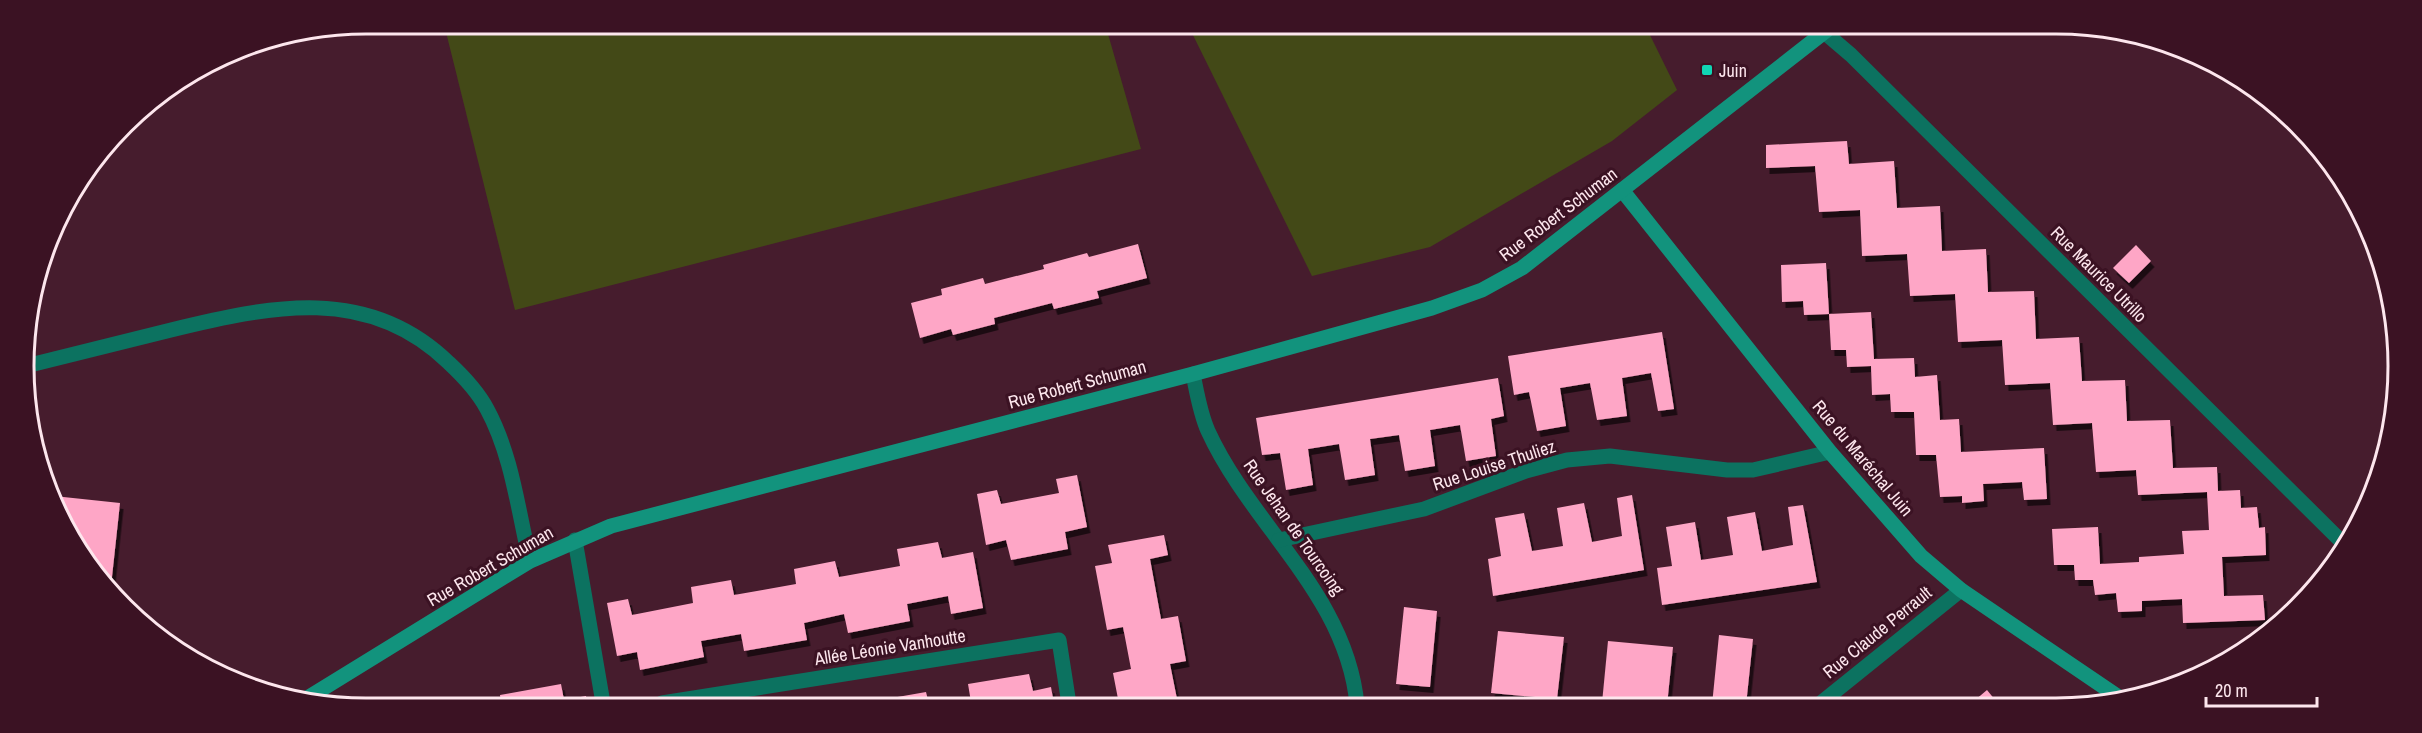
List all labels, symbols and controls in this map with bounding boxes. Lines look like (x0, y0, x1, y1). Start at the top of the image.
place label: Juin (1719, 58, 1747, 83)
marker: Juin (1700, 63, 1714, 77)
street label: Rue Robert Schuman (1494, 161, 1622, 267)
street label: Rue Maurice Utrillo (2045, 220, 2153, 328)
street label: Rue Robert Schuman (1005, 354, 1149, 414)
street label: Rue du Maréchal Juin (1807, 395, 1919, 521)
street label: Rue Louise Thuliez (1429, 433, 1559, 497)
street label: Rue Jehan de Tourcoing (1238, 454, 1351, 601)
street label: Rue Robert Schuman (422, 520, 558, 612)
street label: Rue Claude Perrault (1817, 580, 1937, 684)
street label: Allée Léonie Vanhoutte (812, 623, 967, 671)
scale bar (2206, 670, 2317, 708)
text: 20 m (2215, 678, 2248, 703)

